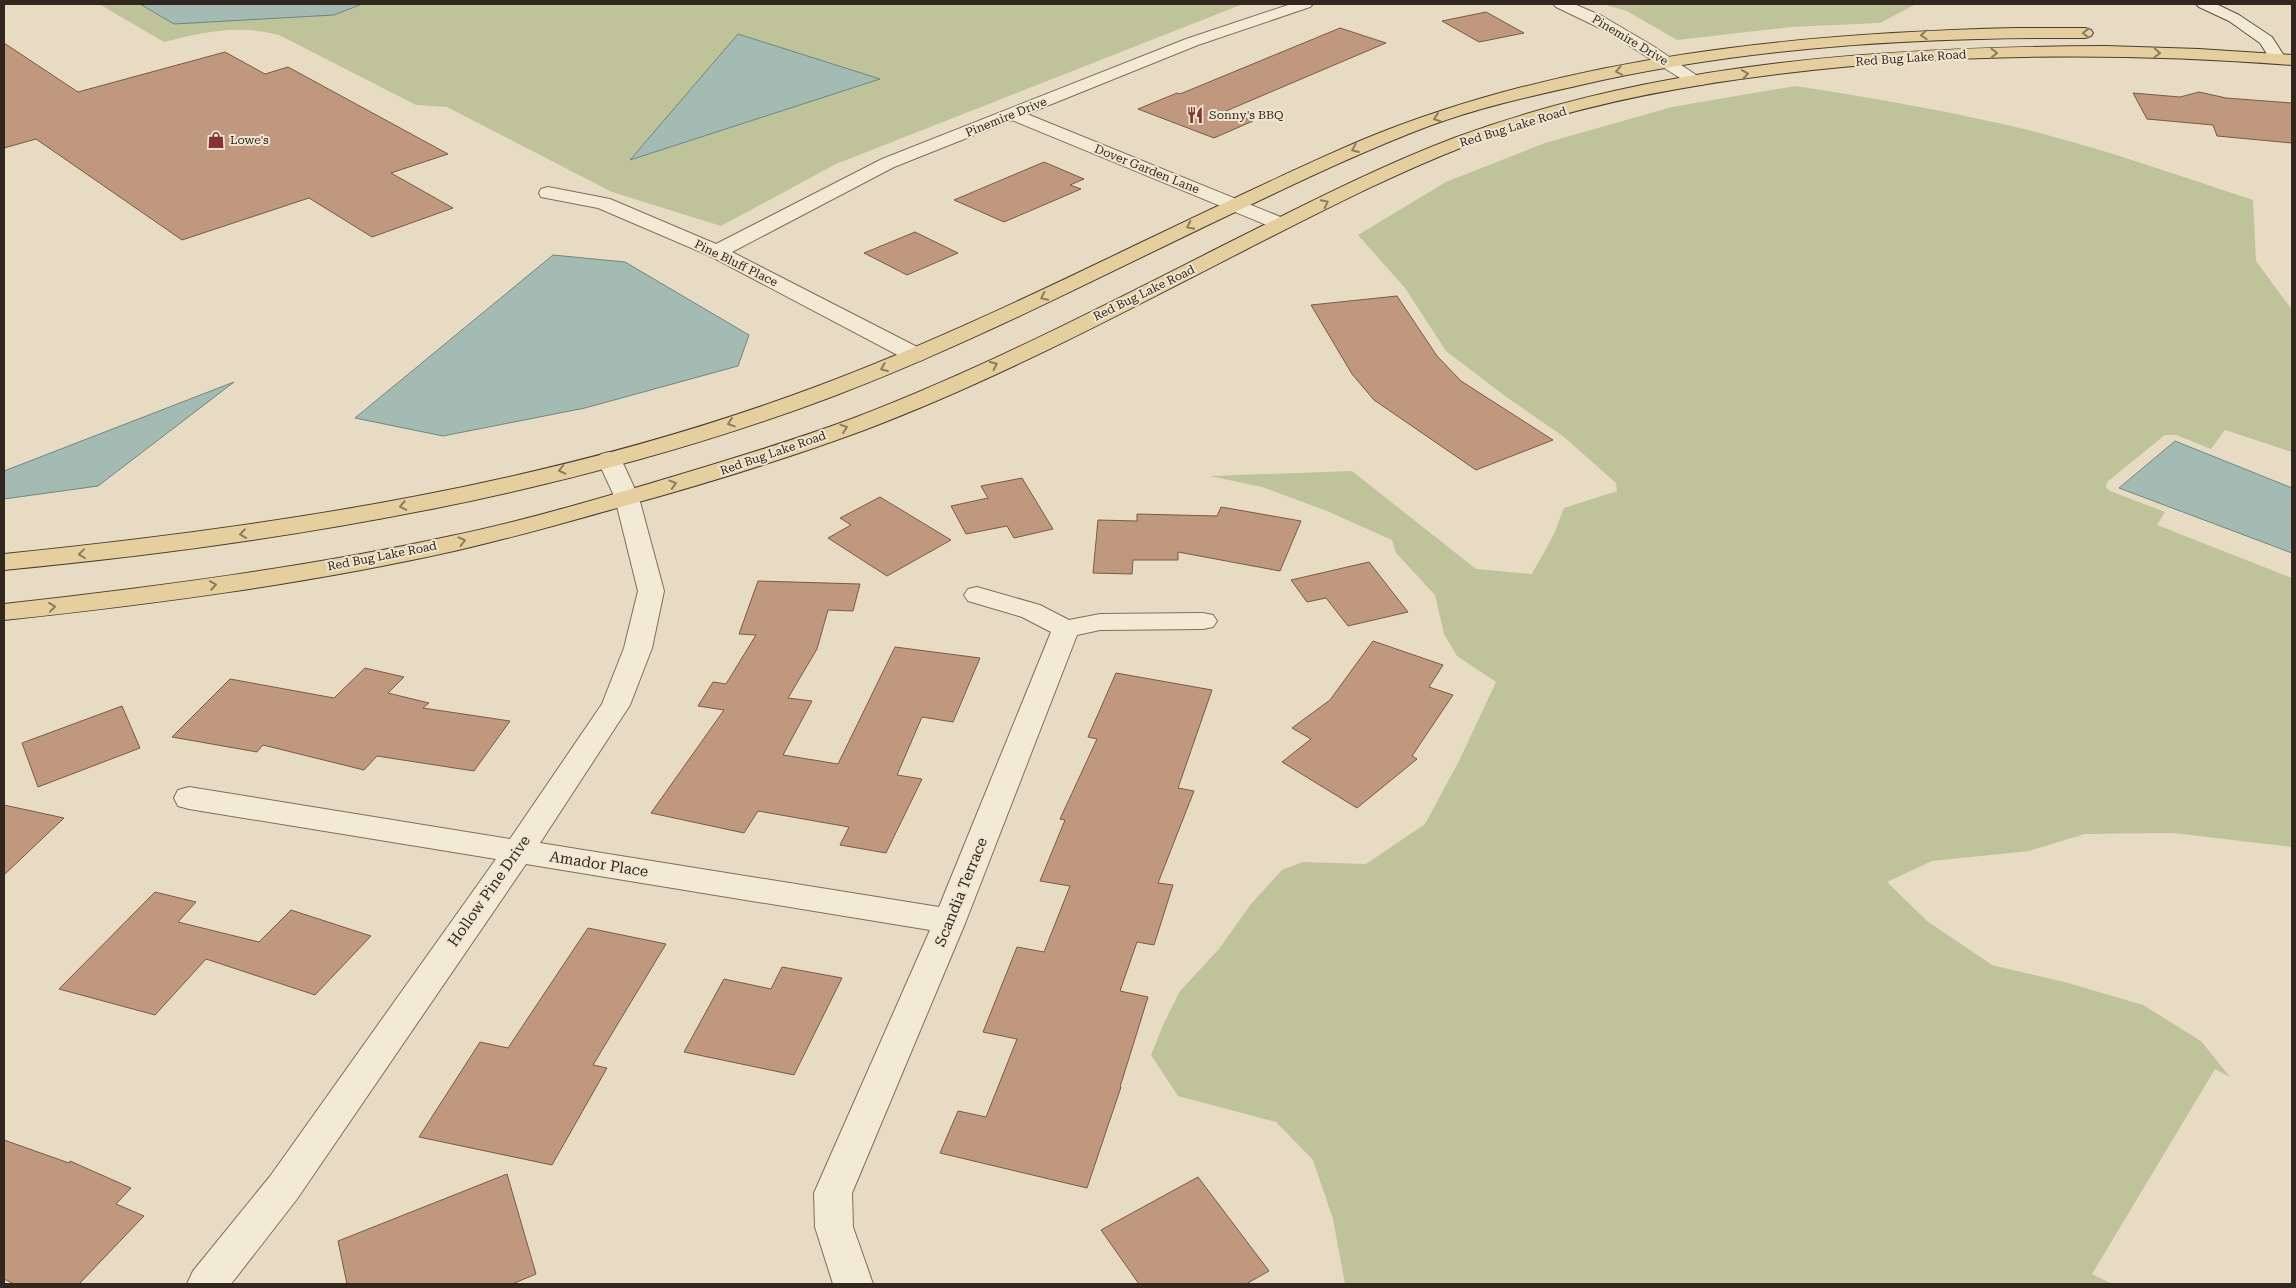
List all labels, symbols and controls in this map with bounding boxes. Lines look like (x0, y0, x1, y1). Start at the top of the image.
street label: Pinemire Drive (1589, 12, 1671, 68)
one-way arrow (2082, 28, 2090, 38)
one-way arrow (1920, 30, 1928, 41)
street label: Red Bug Lake Road (1855, 47, 1967, 69)
one-way arrow (2153, 47, 2161, 58)
one-way arrow (1990, 48, 1998, 58)
one-way arrow (1614, 65, 1623, 76)
one-way arrow (1741, 69, 1749, 79)
street label: Pinemire Drive (963, 94, 1049, 140)
street label: Red Bug Lake Road (1458, 104, 1569, 150)
restaurant icon: Sonny's BBQ (1185, 105, 1205, 125)
place label: Sonny's BBQ (1209, 108, 1284, 122)
one-way arrow (1434, 112, 1442, 122)
shop icon: Lowe's (206, 130, 226, 150)
place label: Lowe's (230, 133, 269, 147)
street label: Dover Garden Lane (1092, 142, 1202, 197)
one-way arrow (1351, 143, 1360, 154)
one-way arrow (1320, 199, 1329, 209)
one-way arrow (1186, 220, 1195, 230)
street label: Pine Bluff Place (692, 237, 780, 289)
street label: Red Bug Lake Road (1091, 262, 1197, 324)
one-way arrow (1040, 291, 1049, 301)
one-way arrow (880, 361, 889, 372)
one-way arrow (989, 361, 998, 372)
one-way arrow (728, 417, 736, 427)
one-way arrow (840, 424, 848, 434)
street label: Red Bug Lake Road (718, 428, 828, 478)
one-way arrow (557, 464, 566, 475)
one-way arrow (669, 480, 677, 490)
one-way arrow (399, 500, 407, 511)
one-way arrow (239, 528, 247, 538)
one-way arrow (457, 536, 466, 547)
street label: Red Bug Lake Road (326, 538, 438, 573)
one-way arrow (77, 548, 85, 559)
one-way arrow (209, 580, 218, 590)
one-way arrow (49, 602, 57, 613)
street label: Hollow Pine Drive (444, 832, 534, 950)
street label: Scandia Terrace (931, 835, 991, 949)
street label: Amador Place (548, 847, 650, 881)

